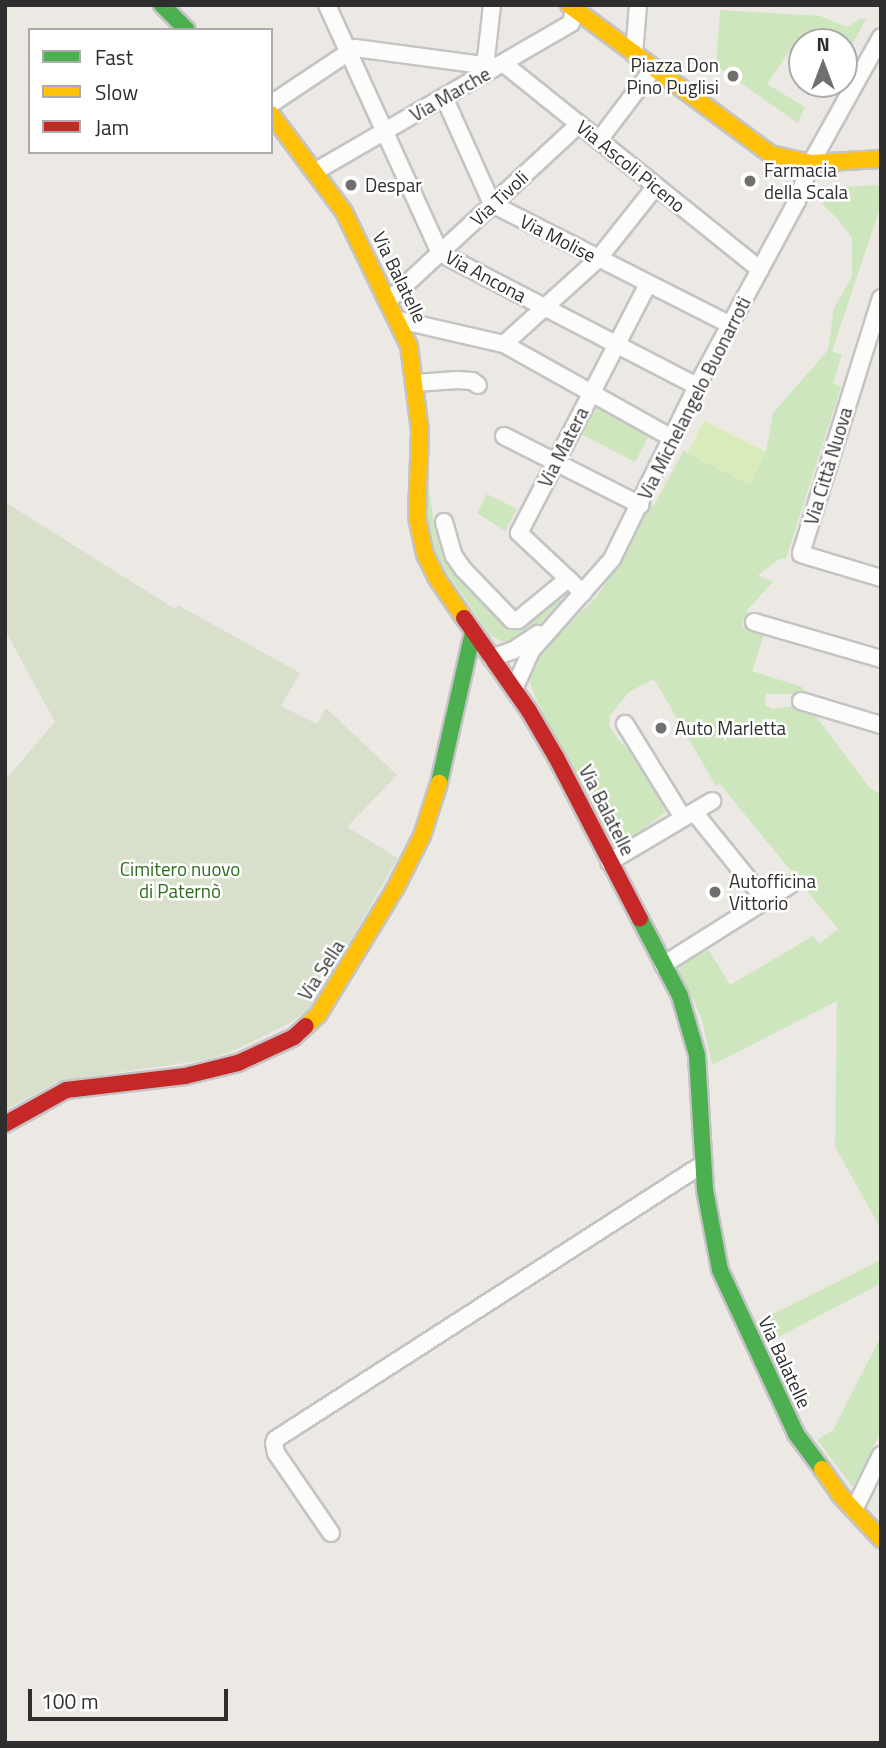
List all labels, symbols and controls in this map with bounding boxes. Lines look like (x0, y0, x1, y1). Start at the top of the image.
legend (28, 28, 273, 154)
north arrow (788, 28, 858, 98)
text: N (816, 29, 830, 58)
text: Fast (95, 41, 133, 73)
place label: Piazza Don Pino Puglisi (626, 54, 719, 98)
street label: Via Marche (406, 62, 494, 126)
marker: Piazza Don Pino Puglisi (725, 68, 741, 84)
text: Slow (95, 76, 138, 108)
text: Jam (95, 111, 129, 143)
street label: Via Ascoli Piceno (572, 115, 690, 217)
place label: Farmacia della Scala (764, 159, 848, 203)
street label: Via Tivoli (465, 166, 533, 230)
marker: Farmacia della Scala (742, 173, 758, 189)
place label: Despar (365, 174, 422, 196)
marker: Despar (343, 177, 359, 193)
street label: Via Molise (516, 209, 600, 267)
street label: Via Balatelle (368, 228, 432, 326)
street label: Via Ancona (442, 245, 530, 307)
street label: Via Michelangelo Buonarroti (633, 293, 755, 503)
street label: Via Matera (533, 403, 593, 491)
street label: Via Città Nuova (799, 404, 857, 528)
place label: Auto Marletta (675, 717, 786, 739)
marker: Auto Marletta (653, 720, 669, 736)
street label: Via Balatelle (574, 761, 640, 859)
park label: Cimitero nuovo di Paternò (120, 858, 240, 902)
place label: Autofficina Vittorio (729, 870, 816, 914)
marker: Autofficina Vittorio (707, 884, 723, 900)
street label: Via Sella (293, 936, 349, 1004)
street label: Via Balatelle (754, 1312, 816, 1412)
scale bar (32, 1674, 231, 1718)
text: 100 m (41, 1685, 98, 1717)

